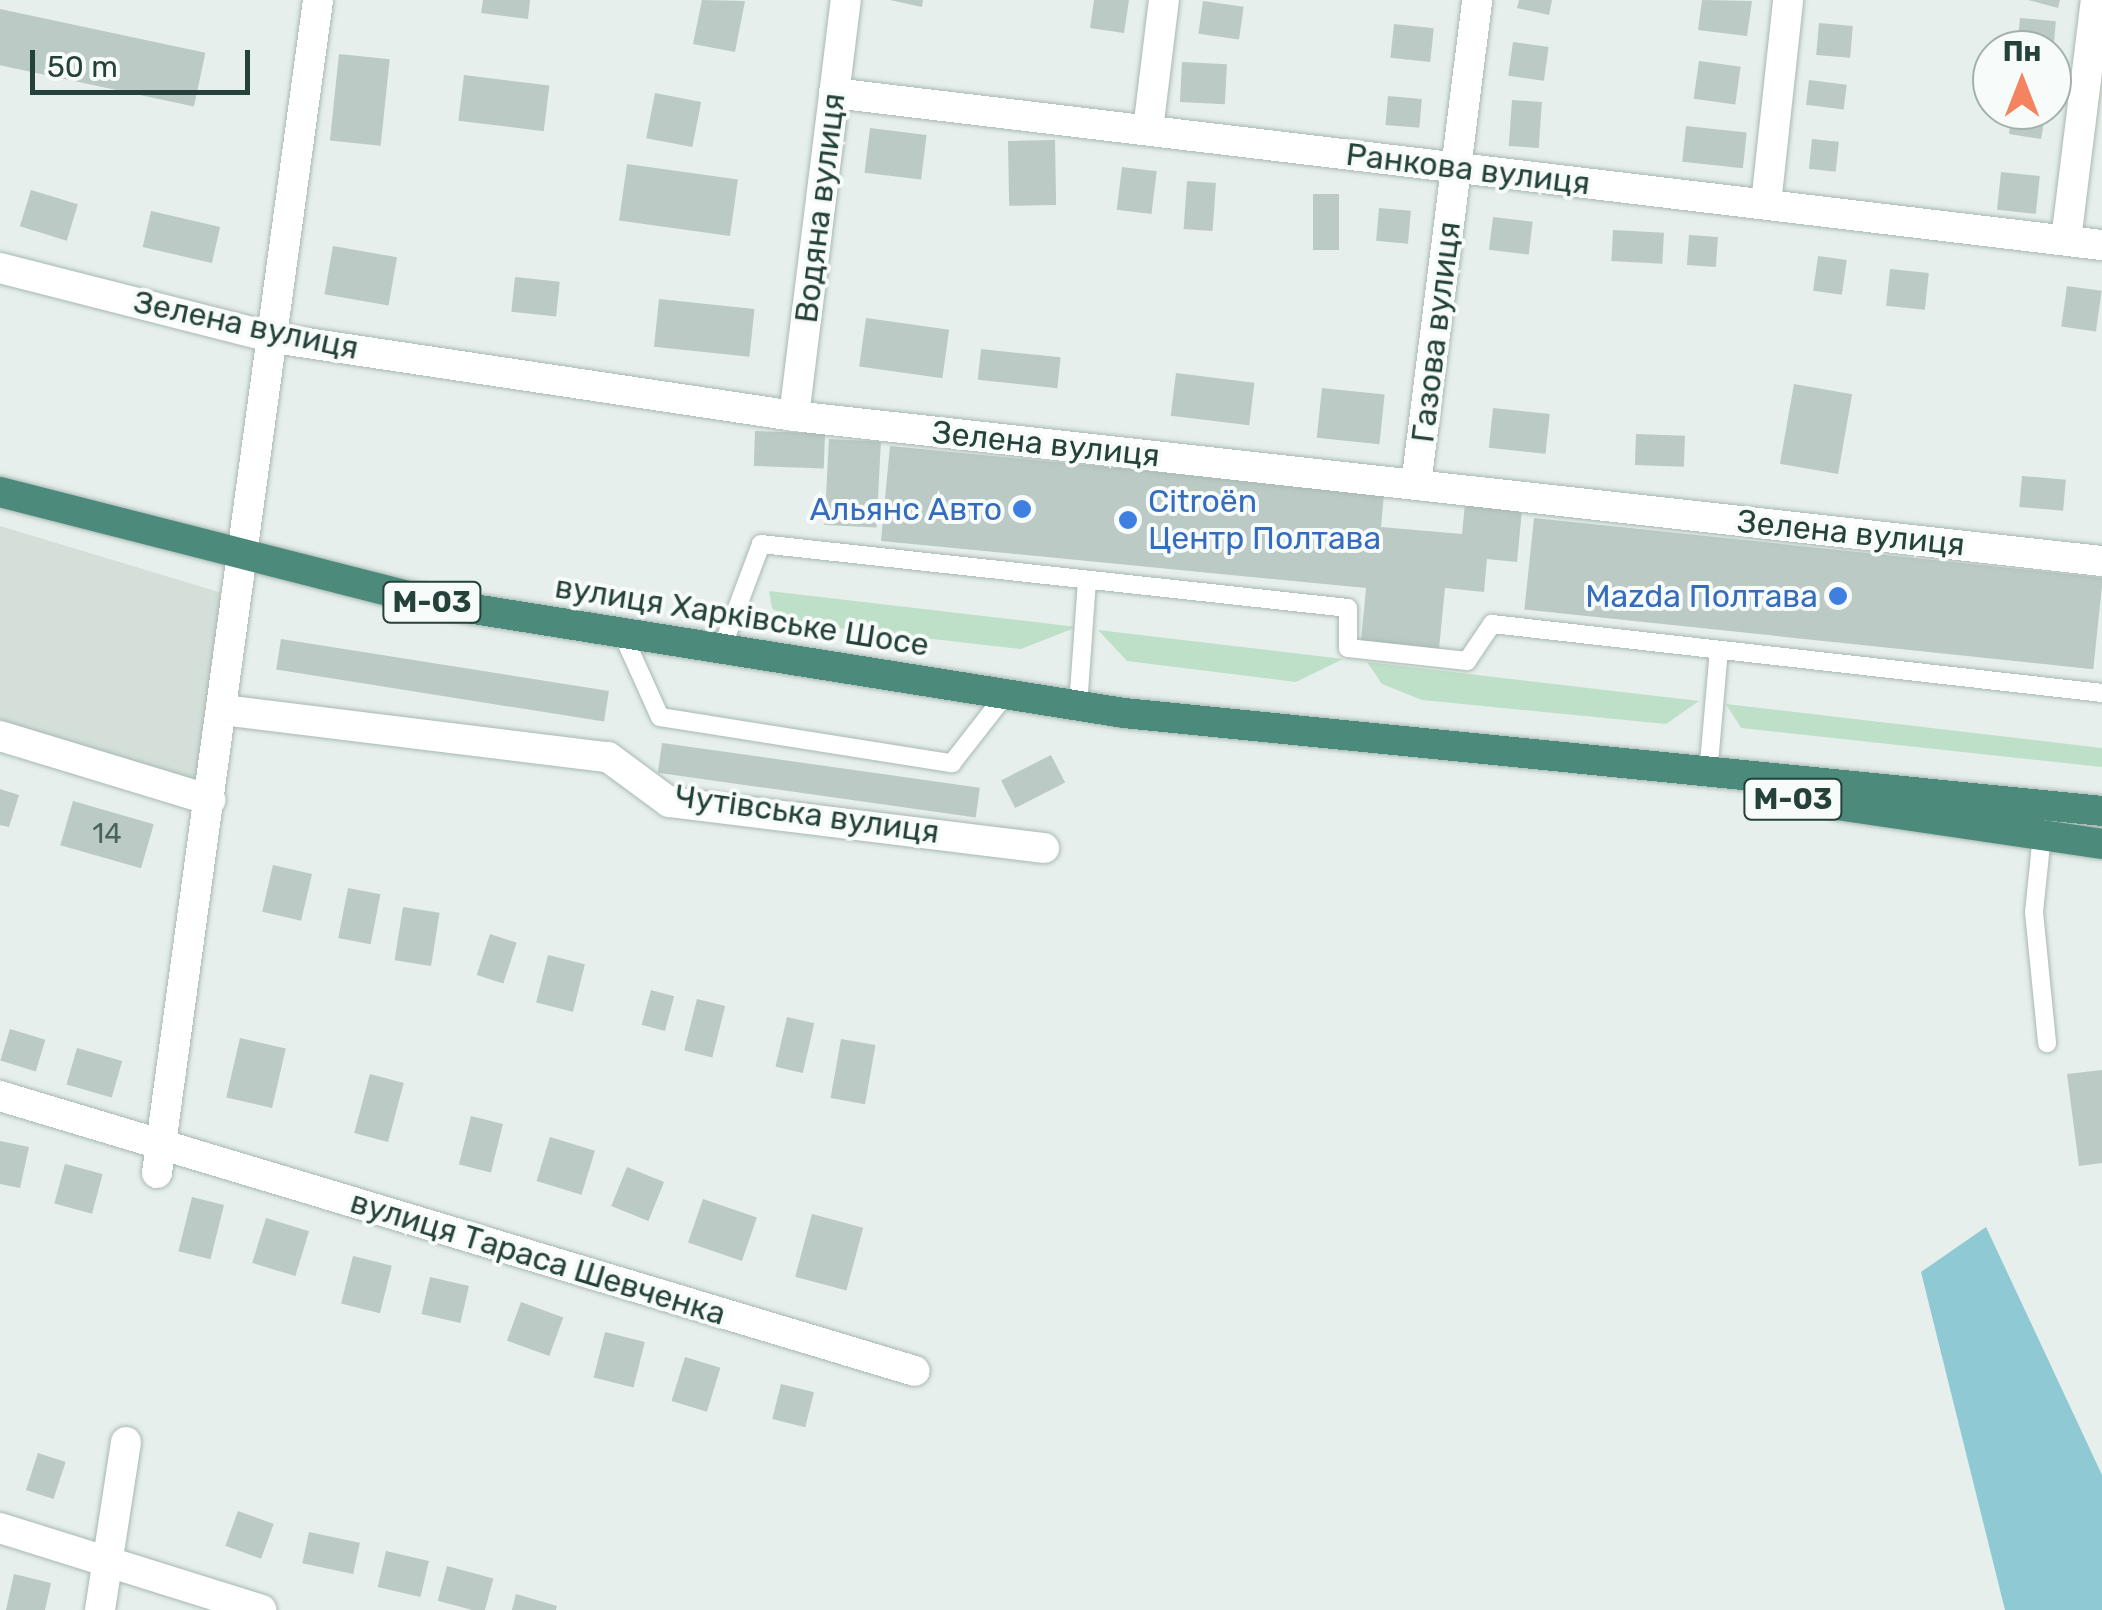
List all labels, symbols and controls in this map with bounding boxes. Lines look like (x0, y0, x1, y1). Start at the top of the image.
scale bar (35, 30, 255, 92)
north arrow (1972, 30, 2072, 130)
text: Пн (2003, 35, 2041, 68)
text: 50 m (47, 49, 118, 85)
street label: Водяна вулиця (787, 91, 853, 325)
street label: Ранкова вулиця (1344, 135, 1592, 203)
street label: Газова вулиця (1403, 219, 1469, 445)
street label: Зелена вулиця (130, 282, 362, 368)
street label: Зелена вулиця (930, 413, 1162, 475)
place label: Citroën Центр Полтава (1148, 483, 1381, 558)
place label: Альянс Авто (809, 490, 1002, 528)
marker: Альянс Авто (1011, 498, 1033, 520)
street label: Зелена вулиця (1735, 502, 1967, 564)
marker: Citroën Центр Полтава (1117, 509, 1139, 531)
street label: вулиця Харківське Шосе (552, 567, 932, 665)
road number: М-03 (382, 577, 482, 627)
place label: Mazda Полтава (1585, 577, 1818, 615)
marker: Mazda Полтава (1827, 585, 1849, 607)
road number: М-03 (1743, 774, 1843, 824)
street label: Чутівська вулиця (672, 776, 942, 852)
house number: 14 (92, 817, 122, 851)
street label: вулиця Тараса Шевченка (346, 1183, 730, 1333)

